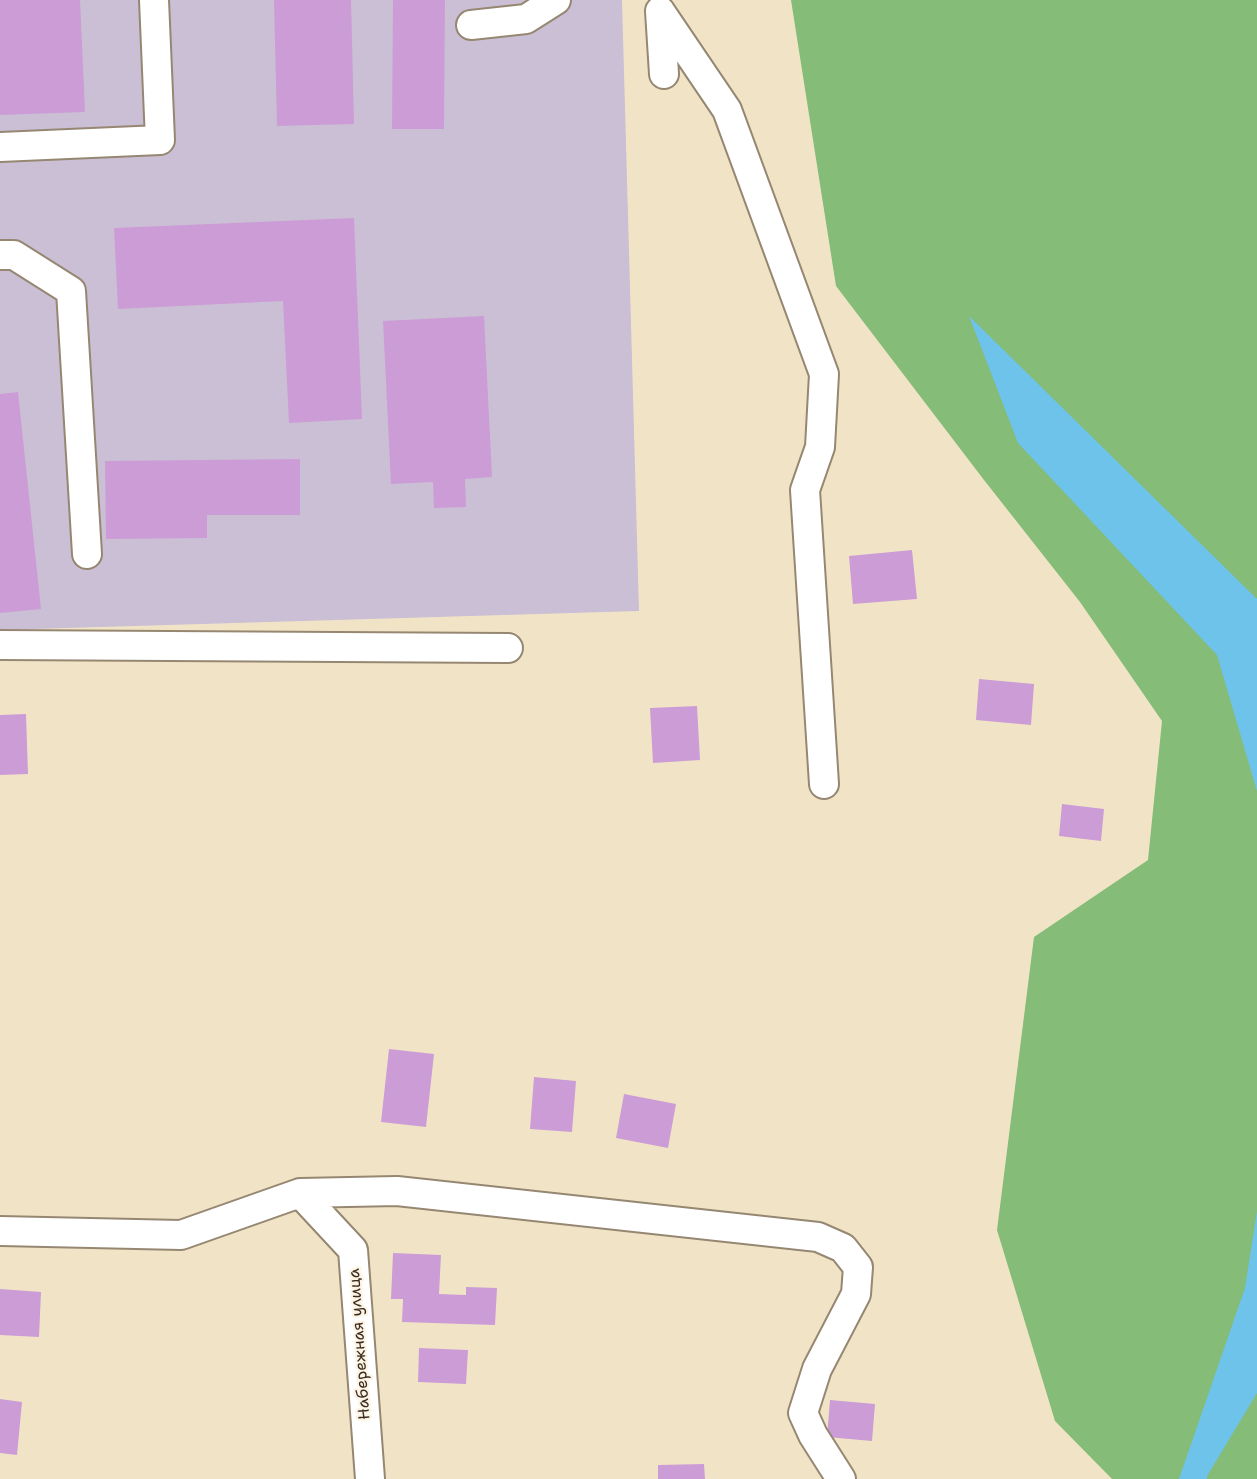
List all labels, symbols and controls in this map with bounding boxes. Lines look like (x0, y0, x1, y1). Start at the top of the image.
street label: Набережная улица (345, 1268, 375, 1420)

